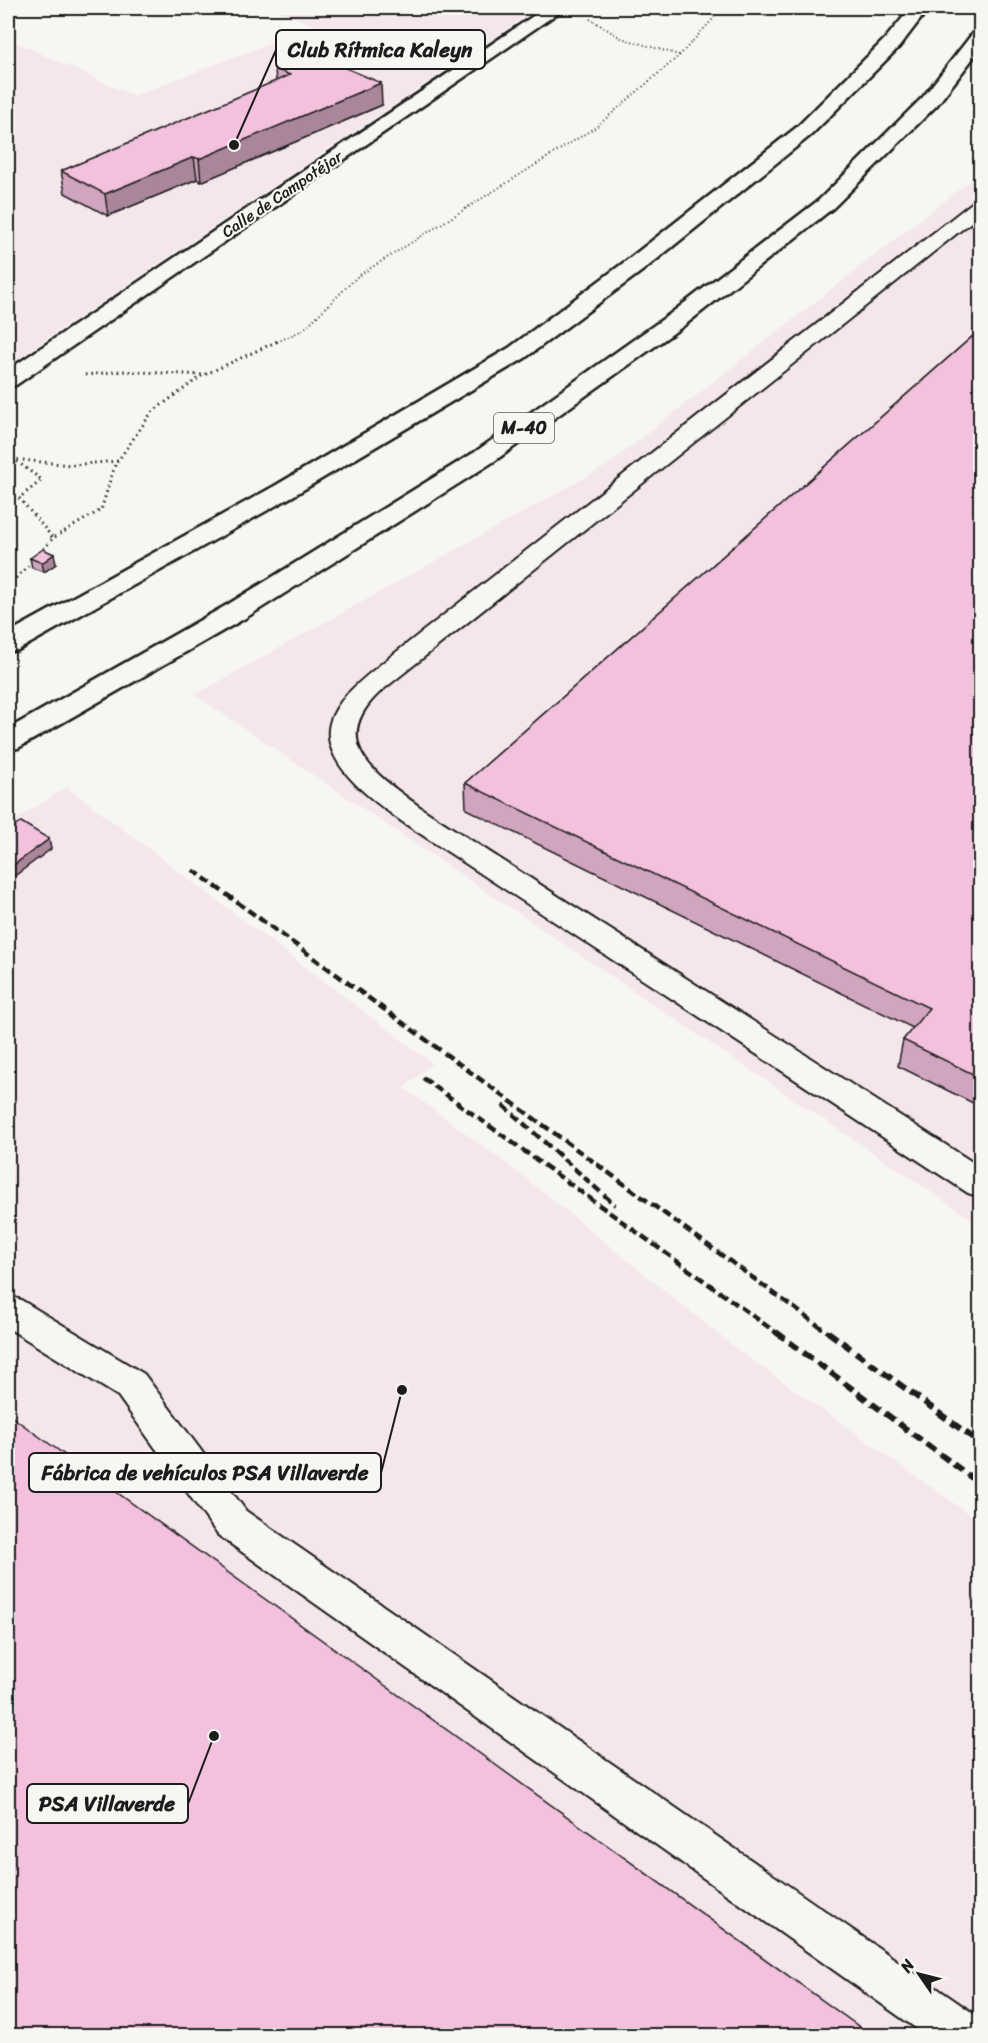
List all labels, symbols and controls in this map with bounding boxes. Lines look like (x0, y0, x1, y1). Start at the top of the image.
callout: Club Rítmica Kaleyn (276, 30, 485, 69)
text: Club Rítmica Kaleyn (287, 31, 473, 69)
street label: Calle de Campotéjar (215, 142, 350, 245)
road number: M-40 (494, 413, 554, 443)
callout: Fábrica de vehículos PSA Villaverde (29, 1453, 381, 1492)
text: Fábrica de vehículos PSA Villaverde (41, 1454, 369, 1492)
callout: PSA Villaverde (27, 1784, 188, 1823)
text: PSA Villaverde (39, 1785, 175, 1823)
north arrow (889, 1944, 949, 2004)
text: N (891, 1952, 923, 1979)

